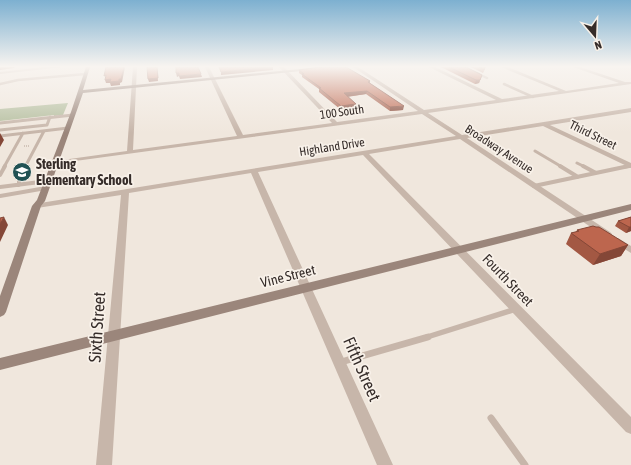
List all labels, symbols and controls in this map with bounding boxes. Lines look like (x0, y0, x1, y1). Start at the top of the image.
north arrow (575, 16, 615, 56)
text: N (593, 39, 603, 52)
street label: 100 South (319, 102, 365, 122)
street label: Third Street (567, 118, 619, 153)
street label: Broadway Avenue (462, 122, 536, 176)
street label: Highland Drive (298, 135, 366, 159)
place label: Sterling Elementary School (36, 156, 132, 188)
school or university icon: Sterling Elementary School (11, 161, 33, 183)
street label: Fourth Street (479, 251, 537, 309)
street label: Vine Street (259, 261, 317, 291)
street label: Sixth Street (85, 291, 109, 363)
street label: Fifth Street (339, 334, 385, 404)

